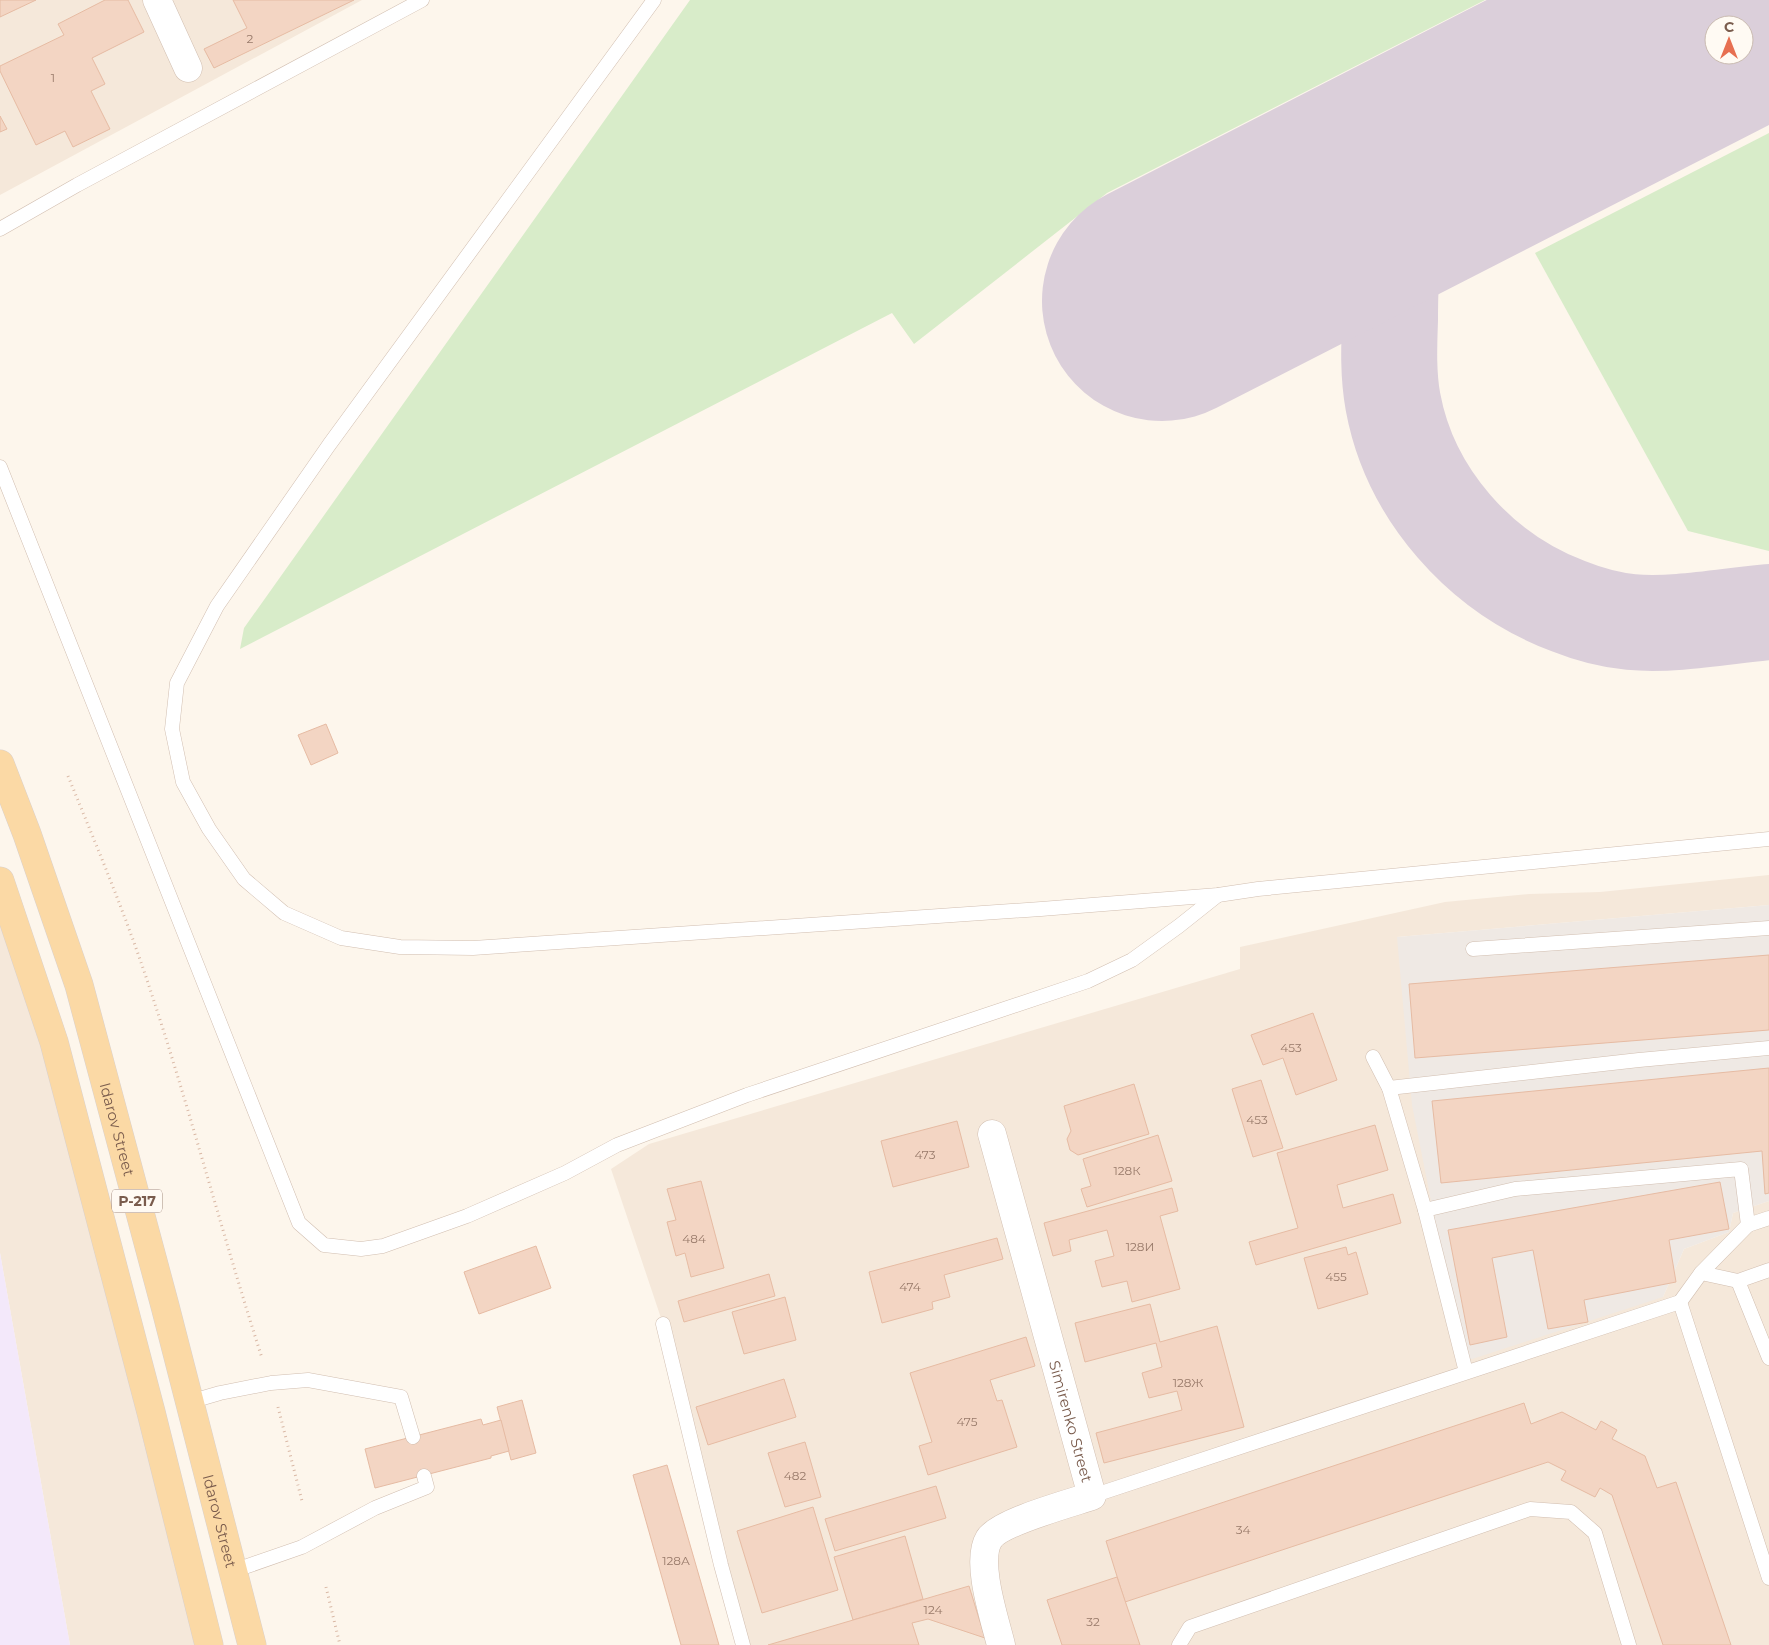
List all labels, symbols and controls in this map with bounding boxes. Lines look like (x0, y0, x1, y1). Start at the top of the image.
north arrow (1704, 15, 1754, 65)
text: С (1724, 18, 1734, 36)
house number: 2 (247, 31, 254, 46)
house number: 1 (51, 70, 55, 85)
house number: 453 (1280, 1040, 1302, 1055)
street label: Idarov Street (96, 1080, 139, 1178)
house number: 453 (1246, 1112, 1268, 1127)
house number: 473 (914, 1147, 936, 1162)
house number: 128К (1113, 1163, 1141, 1178)
road number: Р-217 (112, 1190, 162, 1212)
house number: 484 (682, 1231, 706, 1246)
house number: 128И (1126, 1239, 1154, 1254)
house number: 455 (1325, 1269, 1347, 1284)
house number: 474 (899, 1279, 921, 1294)
street label: Simirenko Street (1045, 1358, 1097, 1484)
house number: 128Ж (1173, 1375, 1203, 1390)
house number: 475 (957, 1414, 978, 1429)
house number: 482 (784, 1468, 806, 1483)
street label: Idarov Street (199, 1472, 241, 1570)
house number: 34 (1236, 1522, 1250, 1537)
house number: 128А (662, 1553, 690, 1568)
house number: 124 (924, 1602, 942, 1617)
house number: 32 (1086, 1614, 1100, 1629)

